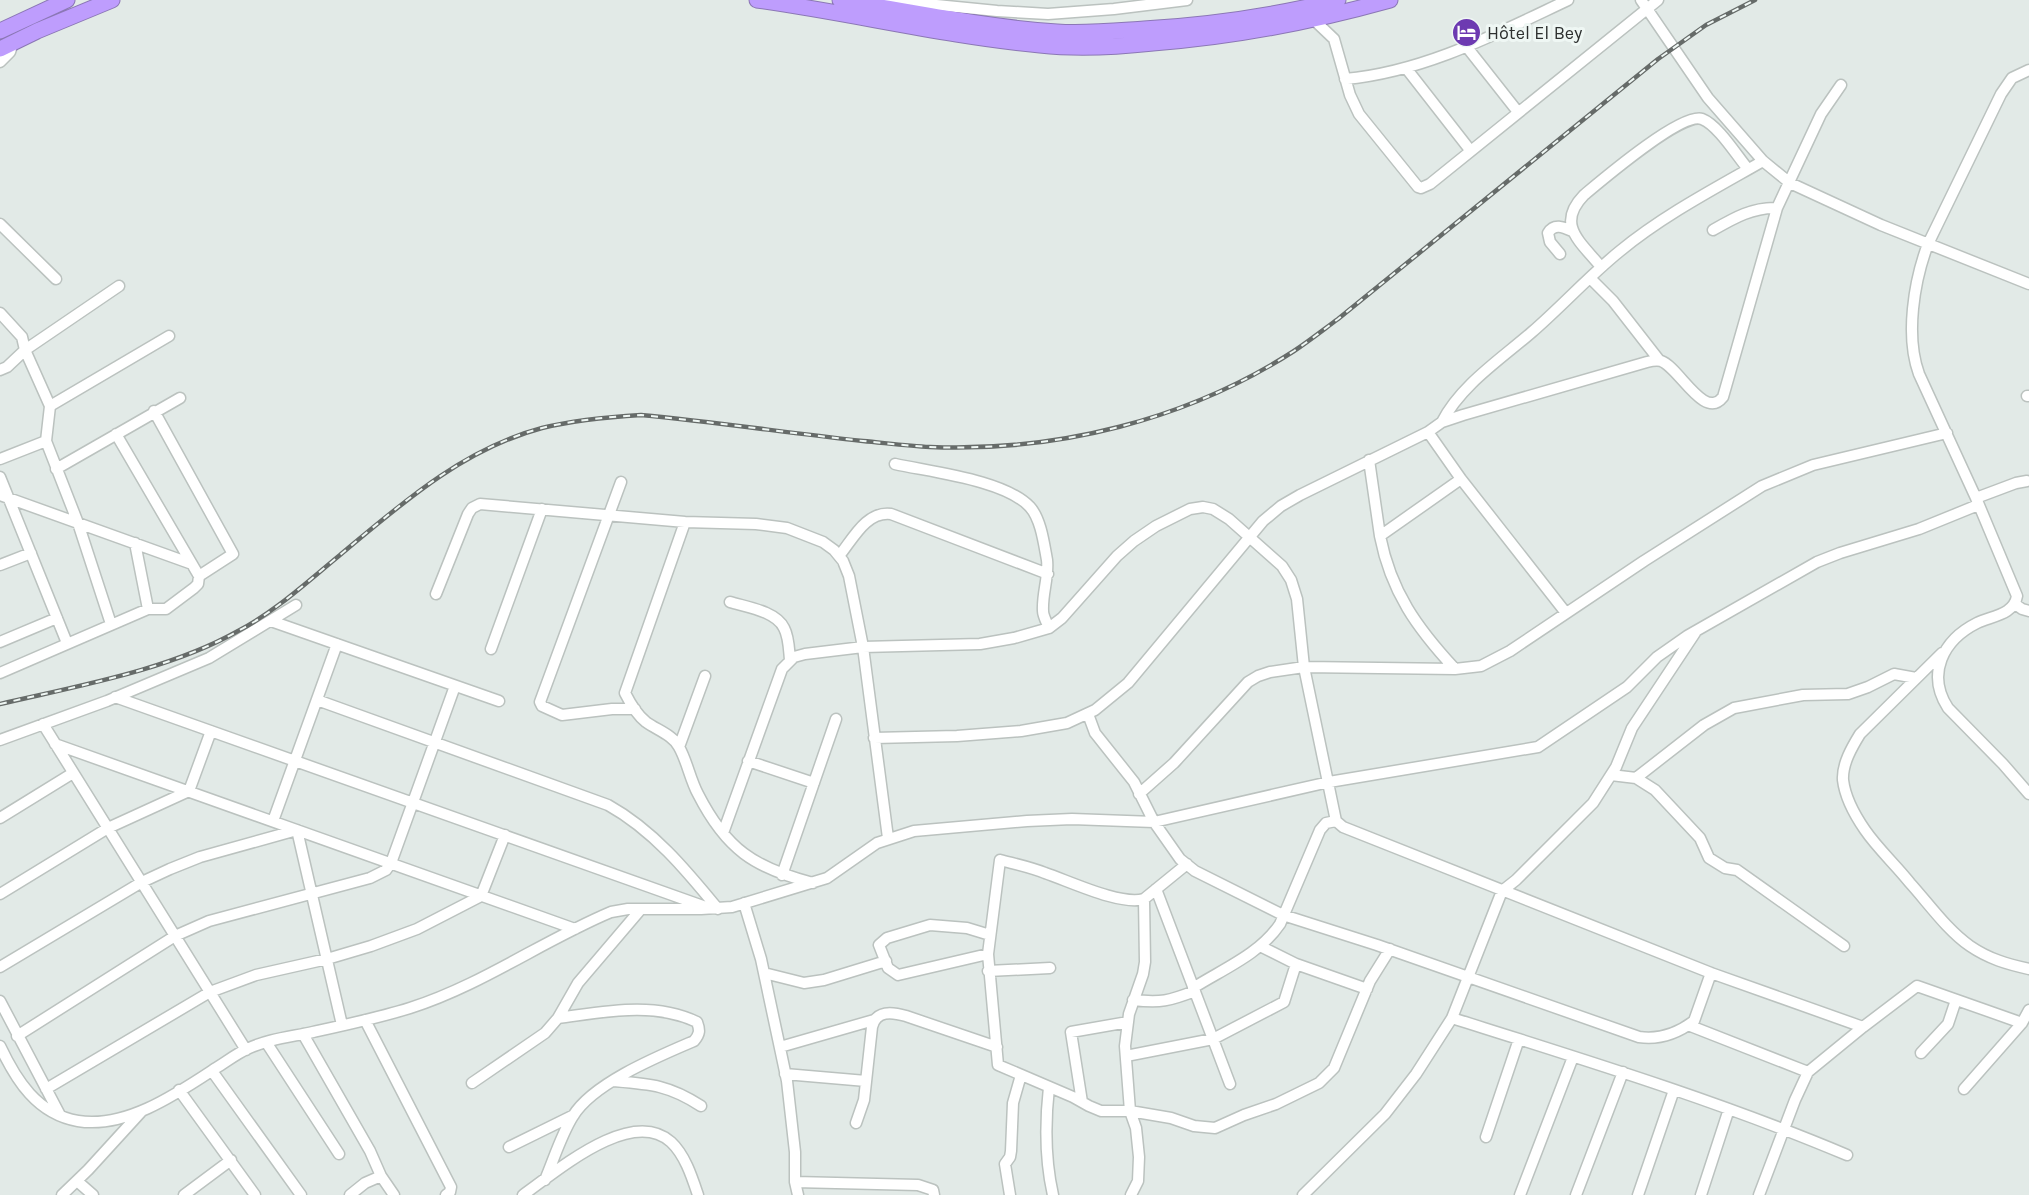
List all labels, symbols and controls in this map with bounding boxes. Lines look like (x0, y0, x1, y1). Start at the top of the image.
hotel icon: Hôtel El Bey (1450, 17, 1482, 49)
place label: Hôtel El Bey (1487, 22, 1583, 44)

